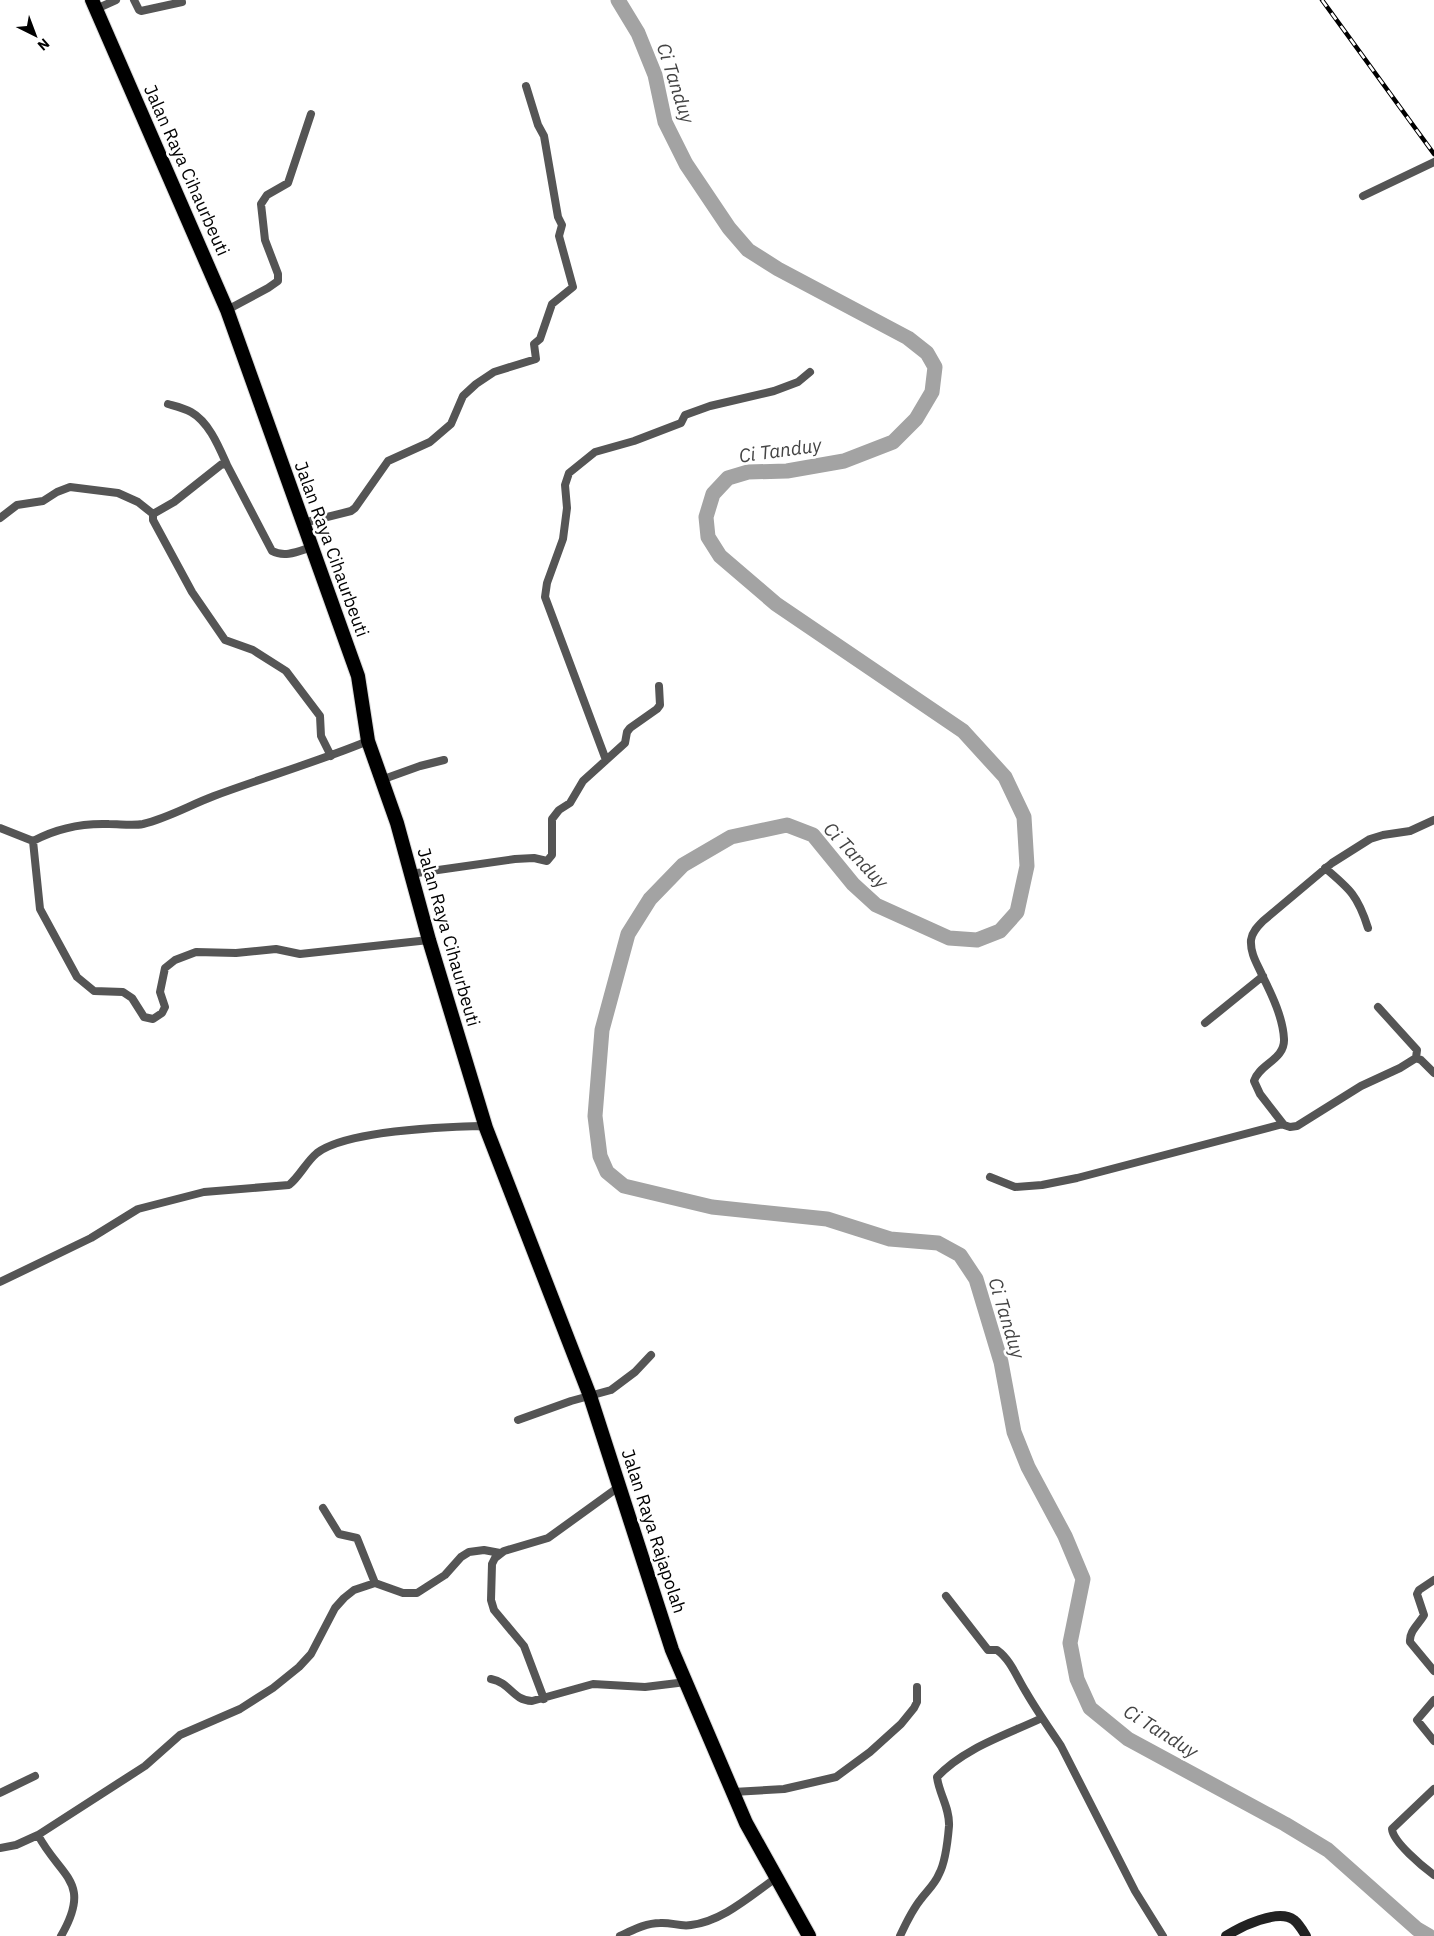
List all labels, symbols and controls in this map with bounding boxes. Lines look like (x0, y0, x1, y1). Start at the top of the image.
north arrow (10, 10, 60, 60)
text: N (34, 35, 53, 55)
water label: Ci Tanduy (652, 40, 700, 127)
street label: Jalan Raya Cihaurbeuti (139, 81, 235, 259)
water label: Ci Tanduy (737, 432, 824, 468)
street label: Jalan Raya Cihaurbeuti (290, 458, 374, 640)
water label: Ci Tanduy (819, 817, 894, 894)
street label: Jalan Raya Cihaurbeuti (412, 845, 486, 1029)
water label: Ci Tanduy (983, 1275, 1031, 1362)
street label: Jalan Raya Rajapolah (617, 1446, 691, 1616)
water label: Ci Tanduy (1119, 1699, 1203, 1764)

